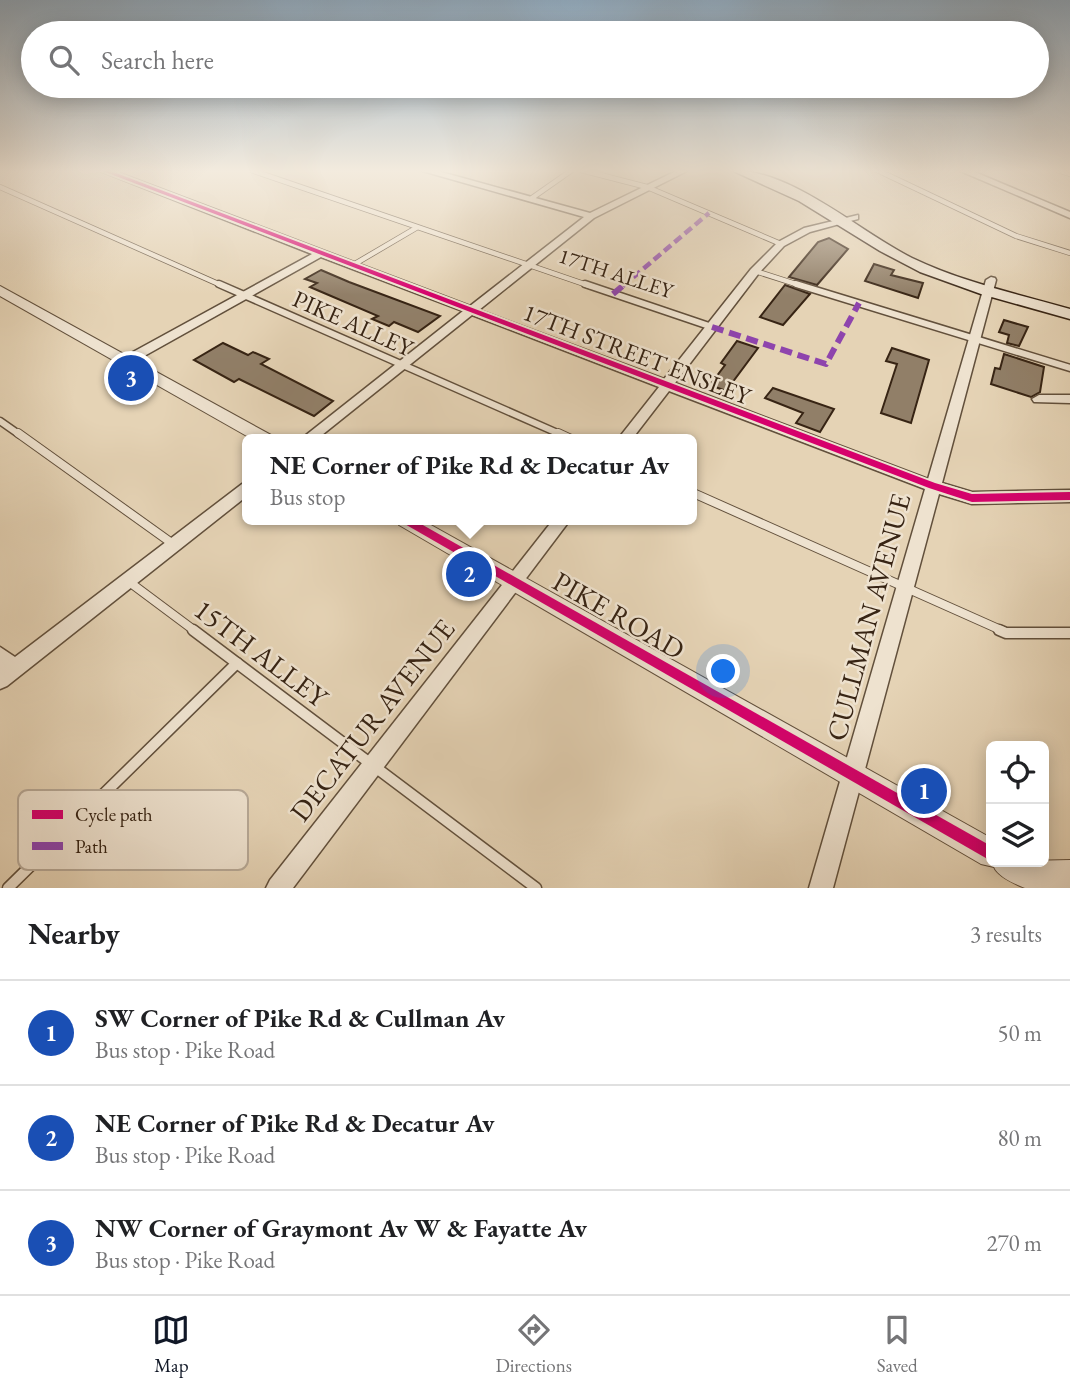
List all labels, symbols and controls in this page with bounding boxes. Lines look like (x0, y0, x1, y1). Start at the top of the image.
search box (21, 21, 1049, 98)
icon: search (45, 41, 83, 79)
text: Search here (101, 43, 214, 77)
street label: 17TH ALLEY (555, 242, 678, 305)
street label: PIKE ALLEY (288, 283, 419, 364)
street label: 17TH STREET ENSLEY (519, 296, 756, 412)
pin: 3 (108, 352, 154, 404)
popup (242, 434, 697, 525)
text: NE Corner of Pike Rd & Decatur Av (270, 448, 669, 482)
text: Bus stop (270, 482, 345, 512)
street label: CULLMAN AVENUE (818, 489, 918, 744)
pin: 2 (446, 548, 492, 600)
street label: PIKE ROAD (547, 563, 691, 667)
street label: 15TH ALLEY (187, 591, 336, 716)
street label: DECATUR AVENUE (282, 611, 462, 828)
your location (706, 654, 740, 688)
map controls (986, 741, 1049, 867)
button: locate (986, 741, 1049, 804)
pin: 1 (901, 765, 947, 817)
legend (18, 790, 248, 870)
text: Cycle path (75, 802, 153, 827)
button: layers (986, 804, 1049, 867)
text: Path (75, 834, 108, 859)
text: Nearby (28, 914, 120, 953)
text: 3 results (970, 919, 1042, 949)
text: SW Corner of Pike Rd & Cullman Av (95, 1001, 505, 1035)
text: 1 (45, 1018, 57, 1048)
text: 50 m (997, 1018, 1042, 1048)
text: Bus stop · Pike Road (95, 1035, 275, 1065)
text: NE Corner of Pike Rd & Decatur Av (95, 1106, 495, 1140)
text: 2 (45, 1123, 57, 1153)
text: 80 m (997, 1123, 1042, 1153)
text: Bus stop · Pike Road (95, 1140, 275, 1170)
text: NW Corner of Graymont Av W & Fayatte Av (95, 1211, 587, 1245)
text: 3 (45, 1228, 57, 1258)
text: 270 m (986, 1228, 1042, 1258)
text: Bus stop · Pike Road (95, 1245, 275, 1275)
tab: Map (152, 1311, 190, 1378)
tab: Directions (495, 1311, 572, 1378)
tab: Saved (877, 1311, 918, 1378)

